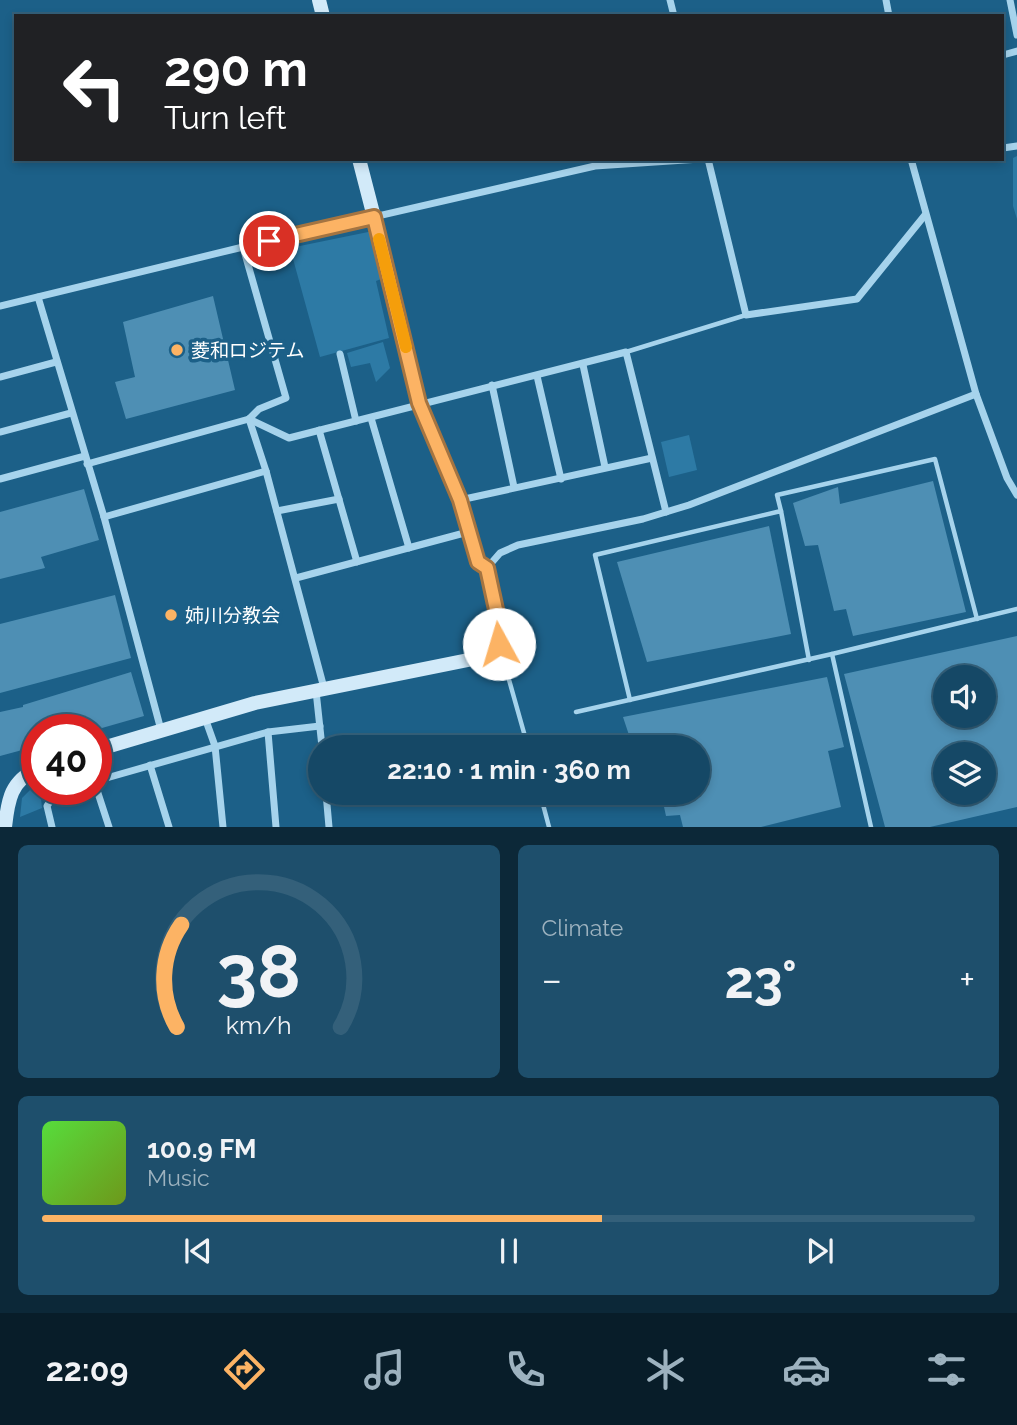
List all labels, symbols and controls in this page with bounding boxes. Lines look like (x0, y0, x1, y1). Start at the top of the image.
text: 290 m (164, 40, 308, 97)
icon: left (49, 42, 140, 133)
text: Turn left (164, 99, 286, 136)
pin (239, 211, 299, 271)
icon: arrive (250, 222, 288, 260)
place label: 菱和ロジテム (191, 339, 304, 361)
marker: 菱和ロジテム (169, 342, 185, 358)
place label: 姉川分教会 (185, 604, 280, 626)
marker: 姉川分教会 (163, 607, 179, 623)
position arrow (462, 607, 536, 681)
map controls (933, 665, 996, 805)
button: sound (933, 665, 996, 728)
speed limit sign: 40 (21, 714, 112, 805)
button: layers (933, 742, 996, 805)
text: 22:10 · 1 min · 360 m (387, 755, 631, 785)
text: Climate (542, 914, 623, 941)
text: 38 (216, 930, 301, 1015)
text: 23° (724, 949, 797, 1010)
text: − (542, 957, 562, 1002)
text: + (959, 957, 975, 1002)
text: km/h (226, 1010, 292, 1040)
text: 100.9 FM (147, 1134, 257, 1164)
text: Music (147, 1164, 210, 1191)
icon: previous (179, 1232, 217, 1270)
icon: pause (490, 1232, 528, 1270)
icon: next (801, 1232, 839, 1270)
icon: directions (220, 1345, 269, 1394)
icon: music (360, 1345, 409, 1394)
icon: phone (501, 1345, 550, 1394)
icon: climate (641, 1345, 690, 1394)
icon: car (782, 1345, 831, 1394)
icon: filters (922, 1345, 971, 1394)
text: 22:09 (46, 1351, 128, 1388)

